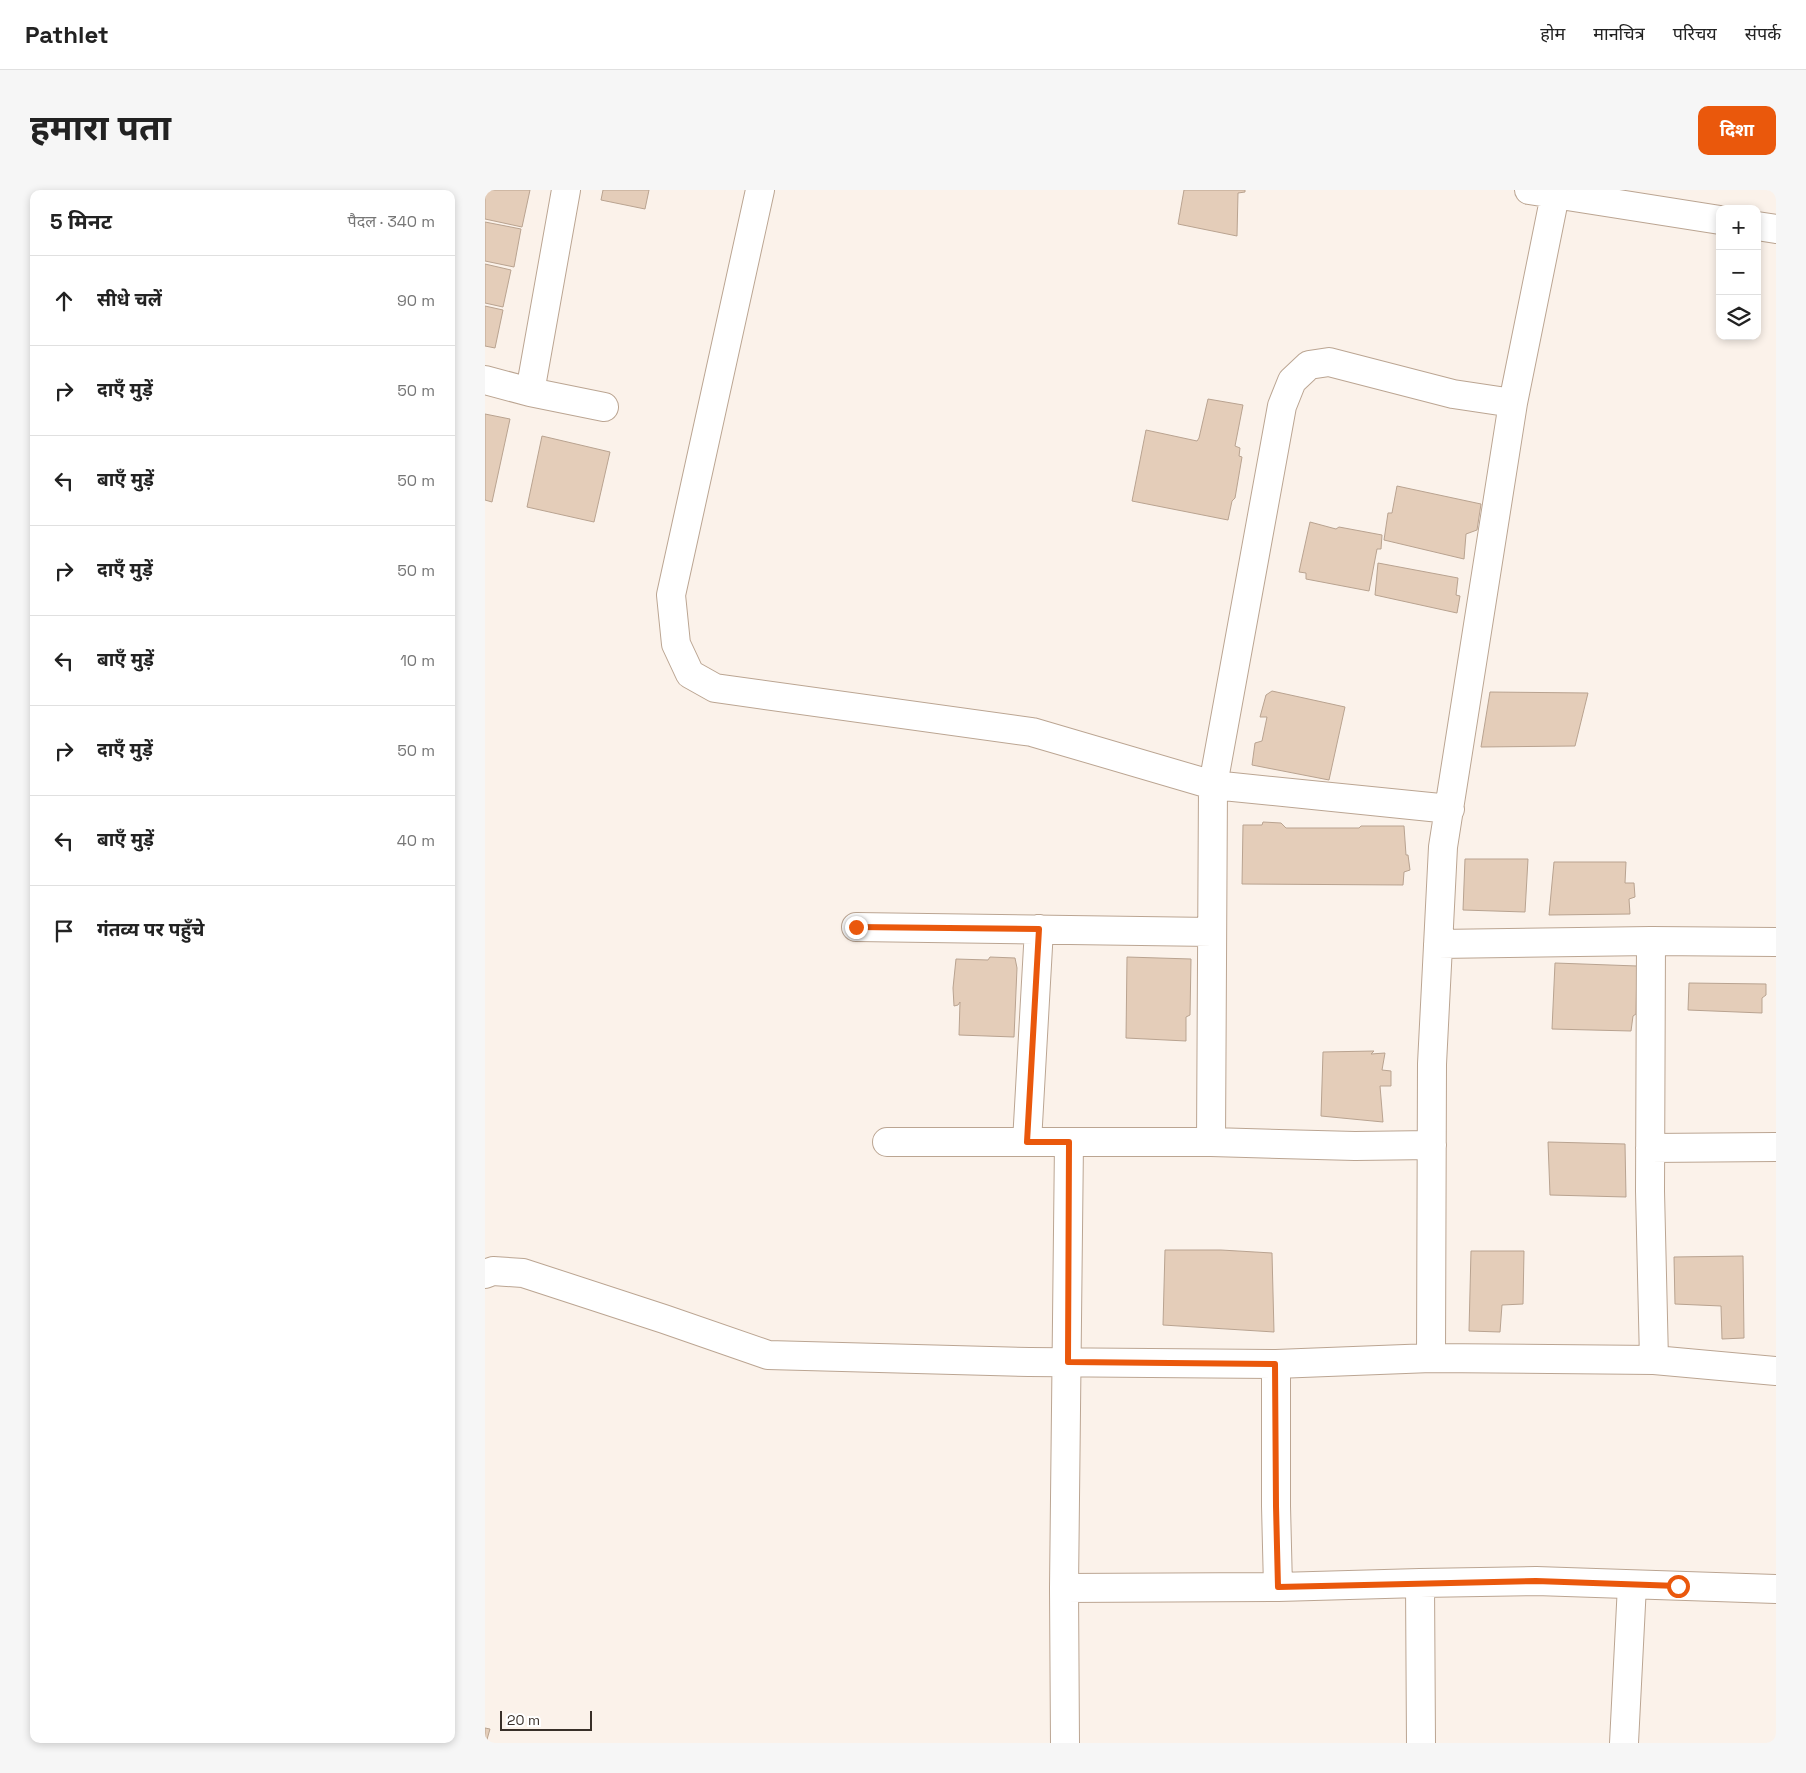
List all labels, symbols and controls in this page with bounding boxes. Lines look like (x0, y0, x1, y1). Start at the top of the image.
text: Pathlet (25, 19, 109, 50)
text: होम (1540, 22, 1565, 45)
text: मानचित्र (1593, 22, 1645, 45)
text: परिचय (1673, 22, 1717, 45)
text: संपर्क (1745, 22, 1781, 45)
text: हमारा पता (30, 106, 171, 150)
button: दिशा (1698, 106, 1776, 155)
map controls (1716, 205, 1761, 340)
button: + (1716, 205, 1761, 250)
text: 5 मिनट (50, 208, 112, 235)
text: पैदल · 340 m (348, 211, 435, 232)
button: − (1716, 250, 1761, 295)
icon: ahead (50, 287, 78, 315)
text: सीधे चलें (97, 287, 162, 312)
text: 90 m (397, 290, 435, 311)
button: layers (1716, 295, 1761, 340)
icon: right (50, 377, 78, 405)
text: दाएँ मुड़ें (97, 377, 153, 402)
text: 50 m (397, 380, 435, 401)
icon: left (50, 467, 78, 495)
text: बाएँ मुड़ें (97, 467, 154, 492)
text: 50 m (397, 470, 435, 491)
icon: right (50, 557, 78, 585)
text: दाएँ मुड़ें (97, 557, 153, 582)
text: 50 m (397, 560, 435, 581)
icon: left (50, 647, 78, 675)
text: बाएँ मुड़ें (97, 647, 154, 672)
text: 10 m (400, 650, 435, 671)
icon: right (50, 737, 78, 765)
text: दाएँ मुड़ें (97, 737, 153, 762)
text: 50 m (397, 740, 435, 761)
icon: left (50, 827, 78, 855)
text: बाएँ मुड़ें (97, 827, 154, 852)
text: 40 m (397, 830, 435, 851)
route end (845, 916, 868, 939)
icon: arrive (50, 917, 78, 945)
text: गंतव्य पर पहुँचे (97, 917, 204, 942)
route start (1667, 1575, 1690, 1598)
scale bar (500, 1708, 593, 1731)
text: 20 m (507, 1711, 540, 1729)

